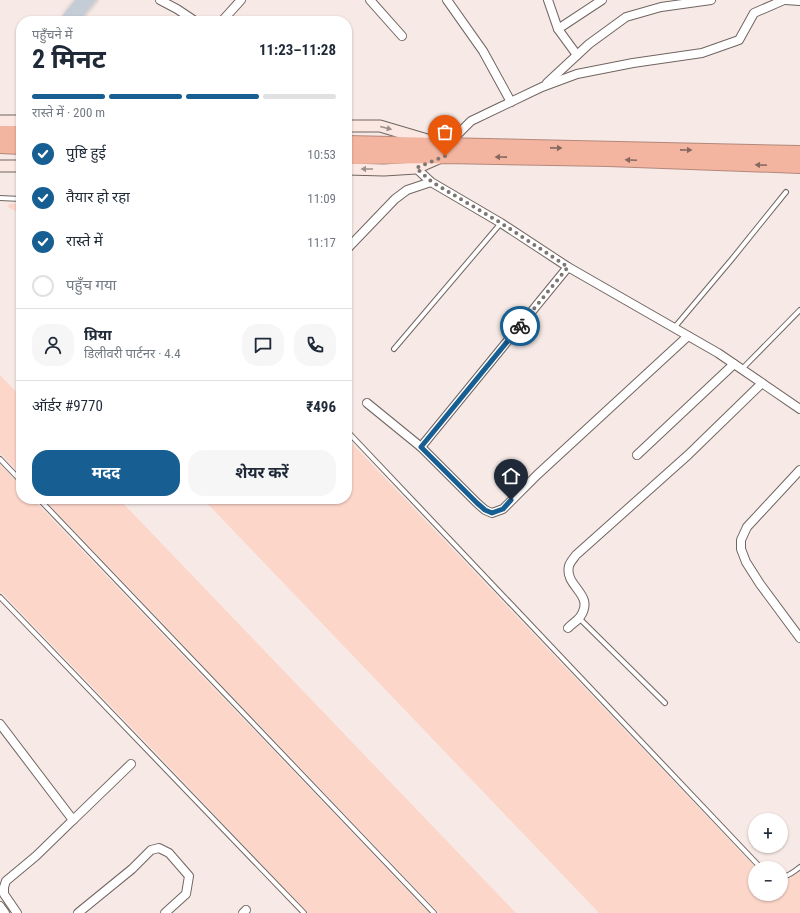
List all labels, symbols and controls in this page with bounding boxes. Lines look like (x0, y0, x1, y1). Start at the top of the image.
text: पहुँचने में (32, 27, 73, 42)
text: 11:23–11:28 (259, 41, 336, 59)
text: 2 मिनट (32, 44, 106, 74)
text: रास्ते में · 200 m (32, 105, 105, 120)
pin (428, 115, 462, 156)
icon: bag (434, 121, 456, 143)
one-way arrow (380, 125, 392, 131)
icon: check (32, 143, 54, 165)
text: पुष्टि हुई (66, 144, 106, 162)
one-way arrow (550, 144, 562, 151)
text: 10:53 (307, 147, 336, 162)
one-way arrow (680, 147, 692, 154)
one-way arrow (494, 154, 507, 160)
one-way arrow (624, 157, 637, 163)
one-way arrow (755, 161, 767, 168)
one-way arrow (360, 166, 373, 172)
icon: check (32, 187, 54, 209)
text: तैयार हो रहा (66, 188, 130, 206)
text: 11:09 (307, 191, 336, 206)
icon: check (32, 231, 54, 253)
text: रास्ते में (66, 232, 103, 250)
text: 11:17 (307, 235, 336, 250)
text: पहुँच गया (66, 276, 116, 294)
courier (500, 306, 540, 346)
icon: bike (509, 315, 531, 337)
button: person (32, 324, 74, 366)
button: chat (242, 324, 284, 366)
button: phone (294, 324, 336, 366)
text: प्रिया (84, 326, 112, 344)
text: डिलीवरी पार्टनर · 4.4 (84, 346, 181, 361)
text: ऑर्डर #9770 (32, 397, 103, 415)
text: ₹496 (306, 398, 336, 416)
button: मदद (32, 450, 180, 496)
button: शेयर करें (188, 450, 336, 496)
pin (494, 459, 528, 500)
icon: home (500, 465, 522, 487)
map controls (748, 813, 788, 901)
button: + (748, 813, 788, 853)
button: − (748, 861, 788, 901)

